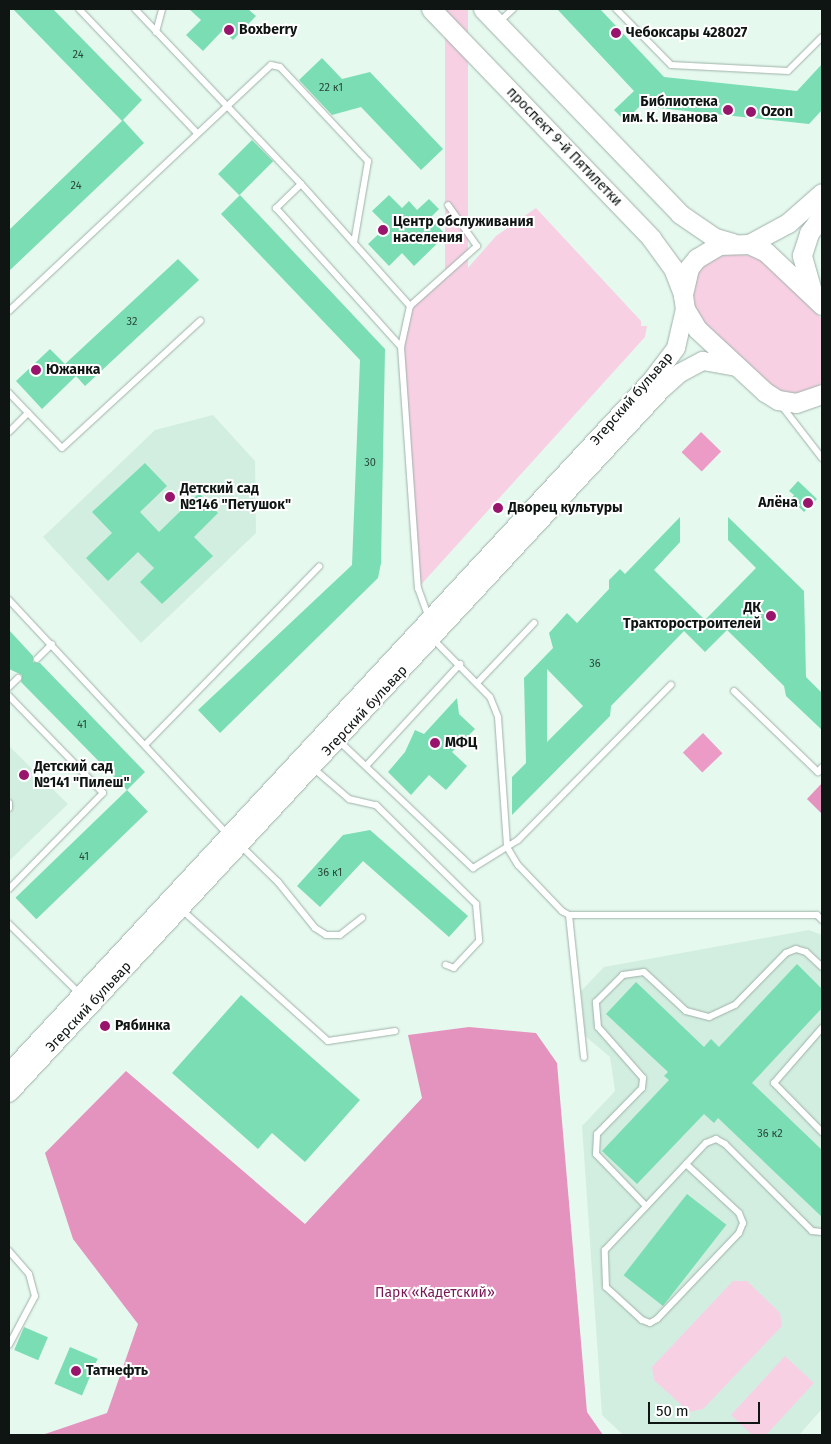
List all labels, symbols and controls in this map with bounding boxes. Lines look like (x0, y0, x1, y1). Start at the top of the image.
place label: Boxberry (239, 22, 297, 38)
marker: Boxberry (223, 24, 235, 36)
place label: Чебоксары 428027 (626, 25, 747, 41)
marker: Чебоксары 428027 (610, 27, 622, 39)
house number: 24 (73, 48, 83, 62)
house number: 22 к1 (319, 81, 343, 95)
street label: проспект 9-й Пятилетки (503, 84, 625, 210)
place label: Библиотека им. К. Иванова (622, 94, 718, 126)
marker: Библиотека им. К. Иванова (722, 104, 734, 116)
place label: Ozon (761, 104, 793, 120)
marker: Ozon (745, 106, 757, 118)
house number: 24 (71, 179, 81, 193)
place label: Центр обслуживания населения (393, 214, 533, 246)
marker: Центр обслуживания населения (377, 224, 389, 236)
house number: 32 (127, 315, 137, 329)
street label: Эгерский бульвар (587, 349, 677, 449)
place label: Южанка (46, 362, 100, 378)
marker: Южанка (30, 364, 42, 376)
house number: 30 (364, 456, 376, 470)
place label: Детский сад №146 "Петушок" (180, 481, 291, 514)
marker: Детский сад №146 "Петушок" (164, 491, 176, 503)
place label: Алёна (758, 495, 798, 511)
marker: Алёна (802, 497, 814, 509)
place label: Дворец культуры (508, 500, 623, 516)
marker: Дворец культуры (492, 502, 504, 514)
place label: ДК Тракторостроителей (623, 600, 761, 632)
marker: ДК Тракторостроителей (765, 610, 777, 622)
house number: 36 (589, 657, 601, 671)
street label: Эгерский бульвар (319, 662, 411, 760)
house number: 41 (77, 718, 87, 732)
place label: МФЦ (445, 735, 477, 751)
marker: МФЦ (429, 737, 441, 749)
place label: Детский сад №141 "Пилеш" (34, 759, 130, 792)
marker: Детский сад №141 "Пилеш" (18, 769, 30, 781)
house number: 41 (79, 850, 89, 864)
house number: 36 к1 (318, 866, 342, 880)
street label: Эгерский бульвар (43, 958, 135, 1056)
place label: Рябинка (115, 1018, 170, 1034)
marker: Рябинка (99, 1020, 111, 1032)
house number: 36 к2 (757, 1127, 783, 1141)
park label: Парк «Кадетский» (375, 1285, 495, 1301)
place label: Татнефть (86, 1363, 148, 1379)
marker: Татнефть (70, 1365, 82, 1377)
scale bar (651, 1392, 764, 1424)
text: 50 m (656, 1402, 689, 1420)

